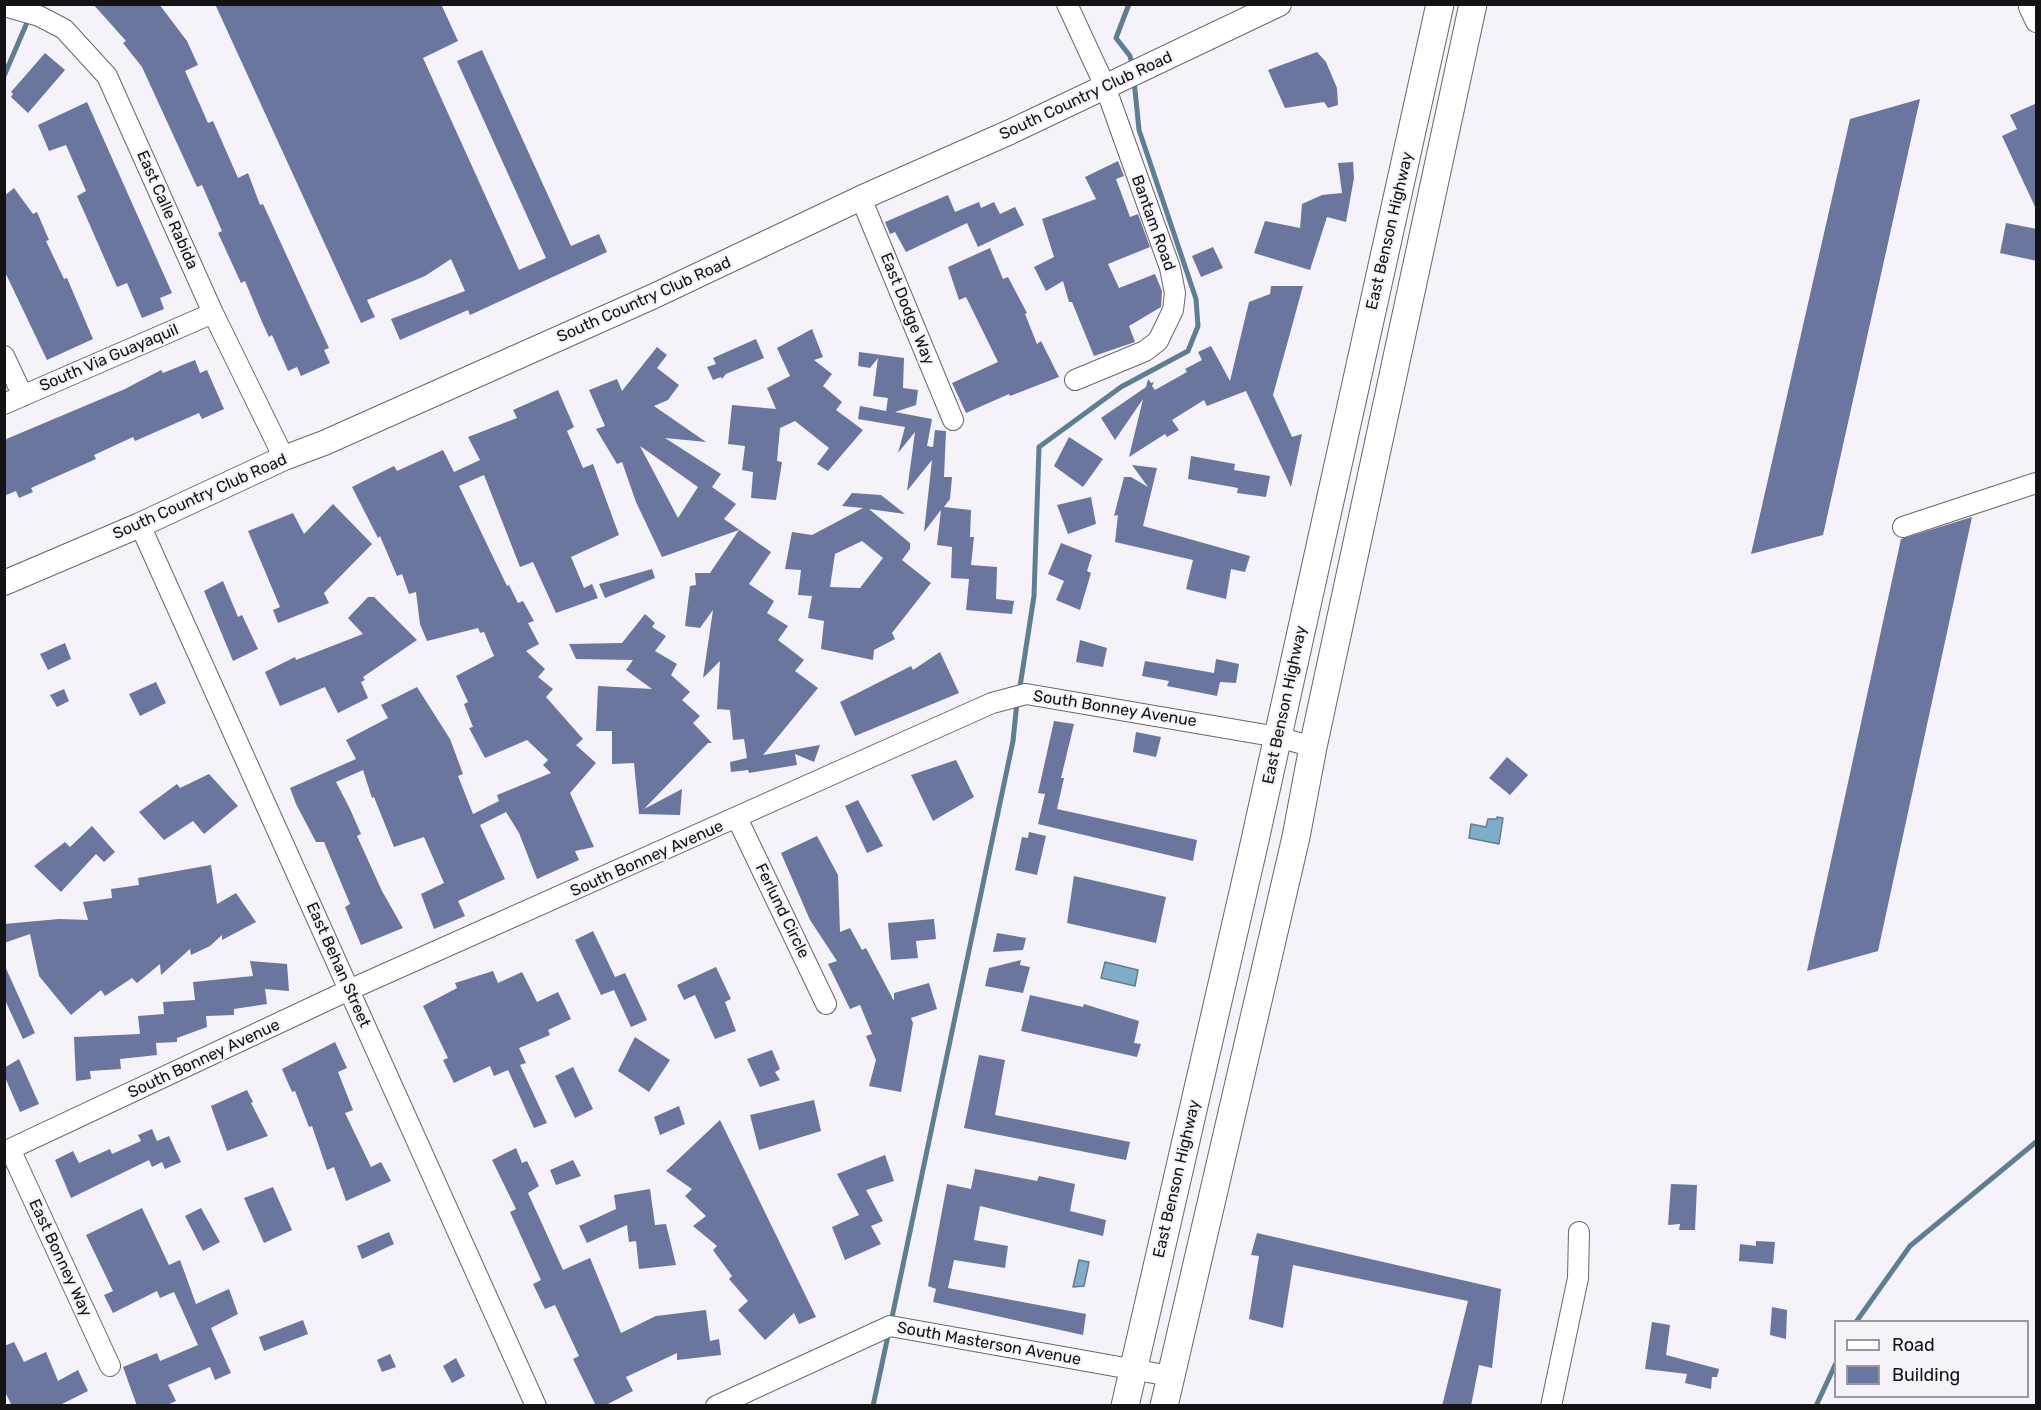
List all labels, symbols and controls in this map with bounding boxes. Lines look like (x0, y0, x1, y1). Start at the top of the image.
street label: South Country Club Road (997, 47, 1175, 145)
street label: East Calle Rabida (132, 148, 202, 272)
street label: East Benson Highway (1362, 150, 1418, 312)
street label: Bantam Road (1127, 173, 1179, 273)
street label: East Dodge Way (876, 250, 938, 368)
street label: South Country Club Road (554, 253, 734, 347)
street label: South Via Guayaquil (37, 320, 181, 396)
street label: South Country Club Road (110, 450, 290, 544)
street label: East Benson Highway (1259, 624, 1311, 786)
street label: South Bonney Avenue (1032, 687, 1198, 731)
street label: South Bonney Avenue (568, 817, 726, 901)
street label: Ferlund Circle (751, 861, 813, 961)
street label: East Behan Street (302, 899, 374, 1031)
street label: South Bonney Avenue (125, 1015, 283, 1103)
street label: East Benson Highway (1149, 1098, 1205, 1260)
street label: East Bonney Way (24, 1196, 96, 1320)
street label: South Masterson Avenue (895, 1318, 1083, 1370)
legend (1834, 1320, 2029, 1398)
text: Road (1892, 1334, 1935, 1356)
text: Building (1892, 1364, 1960, 1386)

